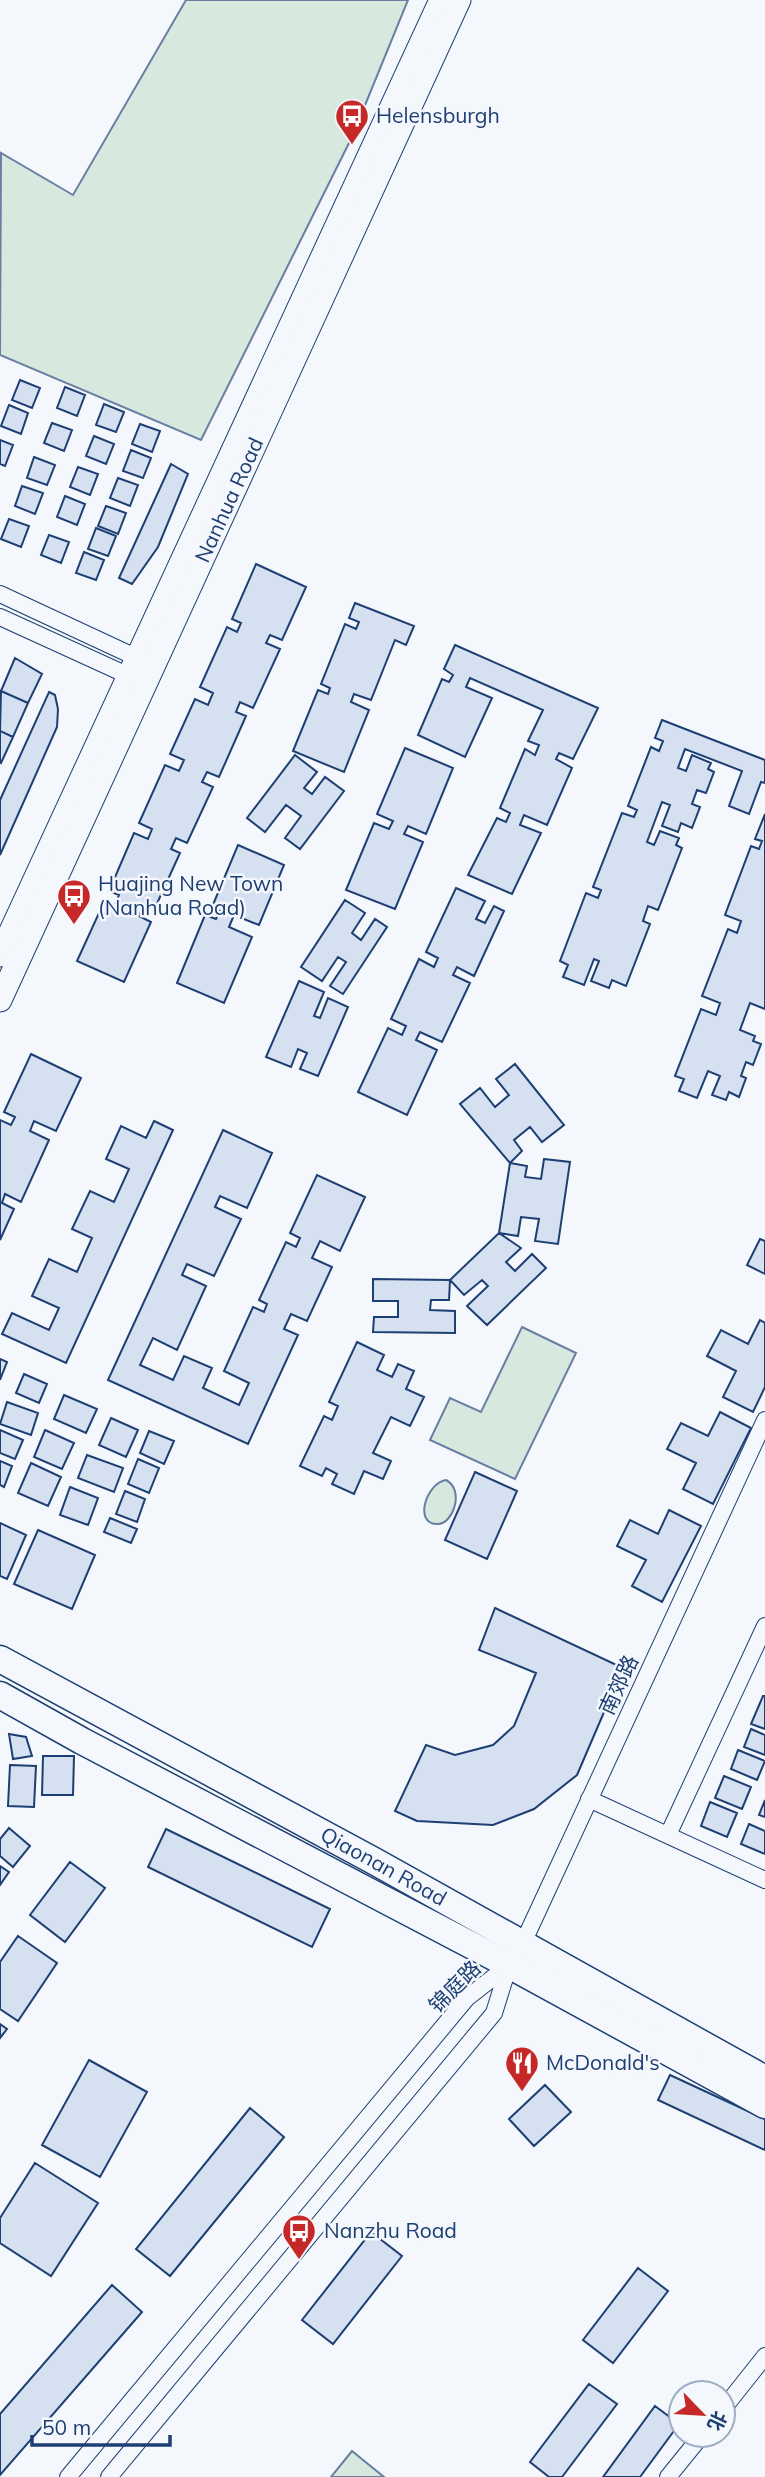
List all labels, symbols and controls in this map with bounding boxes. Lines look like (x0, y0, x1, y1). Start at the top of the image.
bus stop icon: Helensburgh (333, 97, 371, 146)
place label: Helensburgh (376, 102, 500, 128)
street label: Nanhua Road (189, 433, 268, 566)
place label: Huajing New Town (Nanhua Road) (98, 870, 283, 920)
bus stop icon: Huajing New Town (Nanhua Road) (55, 877, 93, 926)
street label: 南郊路 (593, 1651, 643, 1719)
street label: Qiaonan Road (316, 1821, 452, 1911)
street label: 锦庭路 (423, 1955, 486, 2018)
restaurant icon: McDonald's (503, 2044, 541, 2093)
place label: McDonald's (546, 2049, 660, 2075)
bus stop icon: Nanzhu Road (280, 2212, 318, 2261)
place label: Nanzhu Road (324, 2217, 457, 2243)
north arrow (667, 2379, 737, 2449)
scale bar (32, 2404, 170, 2448)
text: 北 (703, 2407, 732, 2435)
text: 50 m (42, 2414, 91, 2440)

